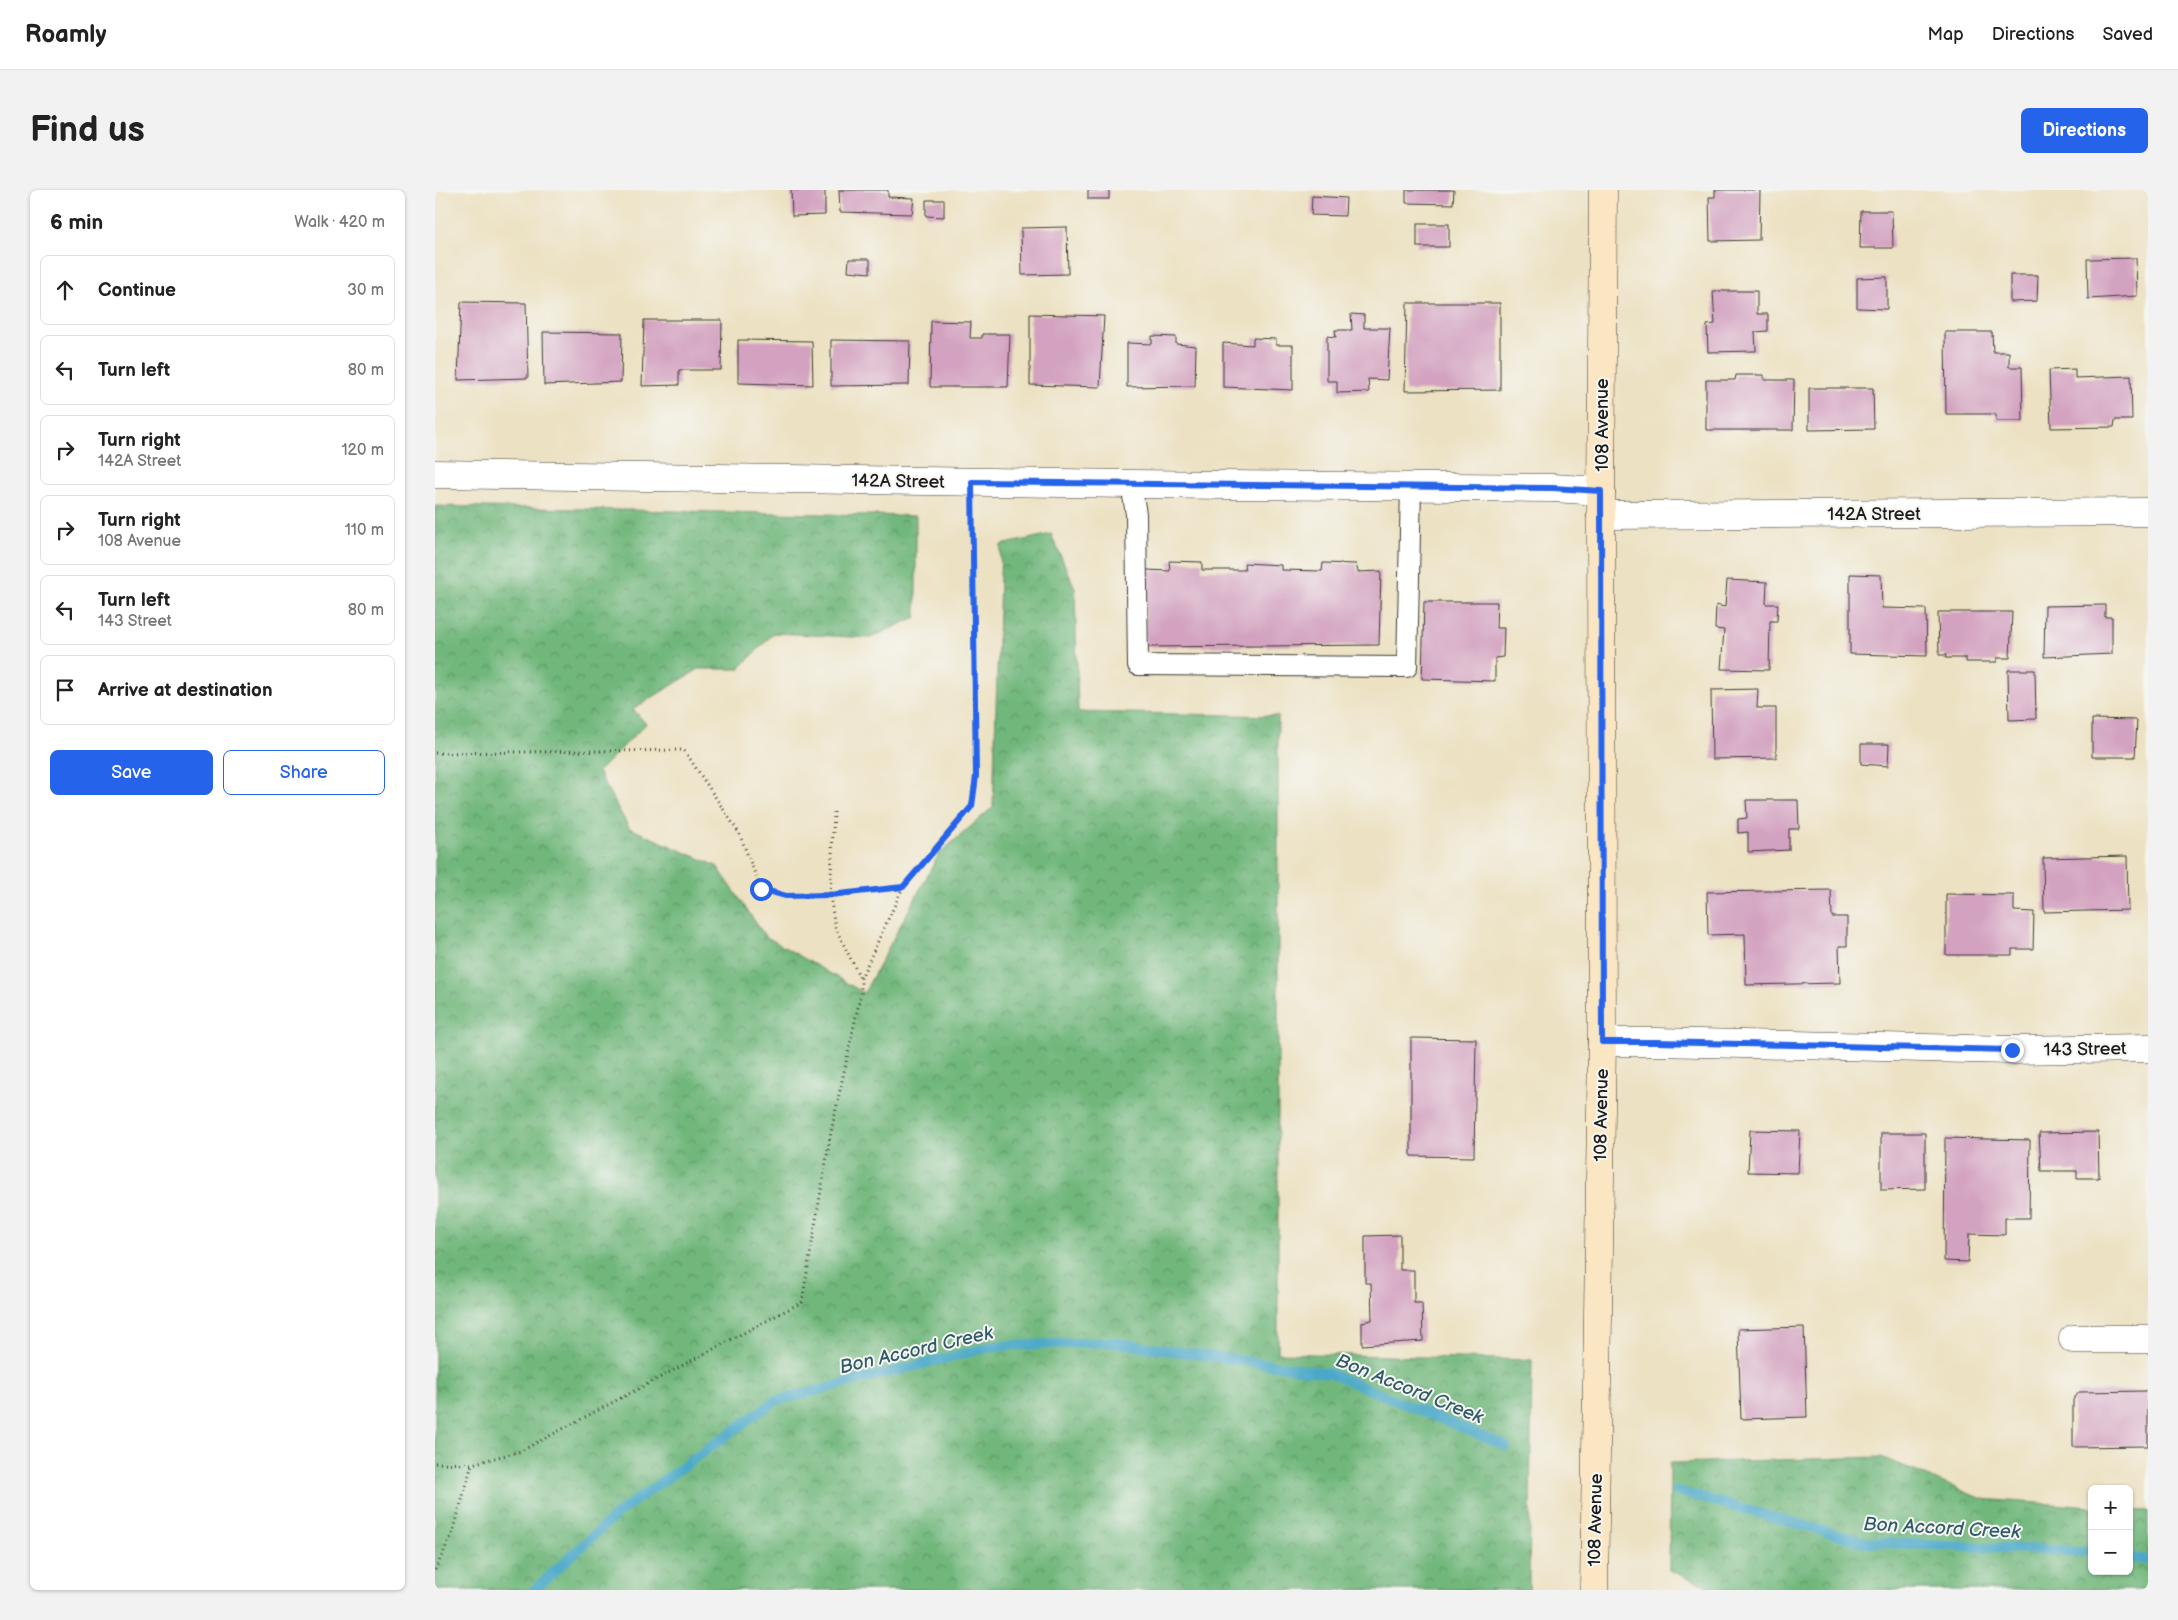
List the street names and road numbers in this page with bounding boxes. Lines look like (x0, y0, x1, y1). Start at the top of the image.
street label: 108 Avenue (1592, 378, 1613, 472)
street label: 142A Street (851, 470, 945, 493)
street label: 142A Street (1827, 504, 1921, 525)
street label: 143 Street (2043, 1038, 2127, 1061)
street label: 108 Avenue (1590, 1068, 1613, 1162)
street label: 108 Avenue (1584, 1473, 1607, 1567)

